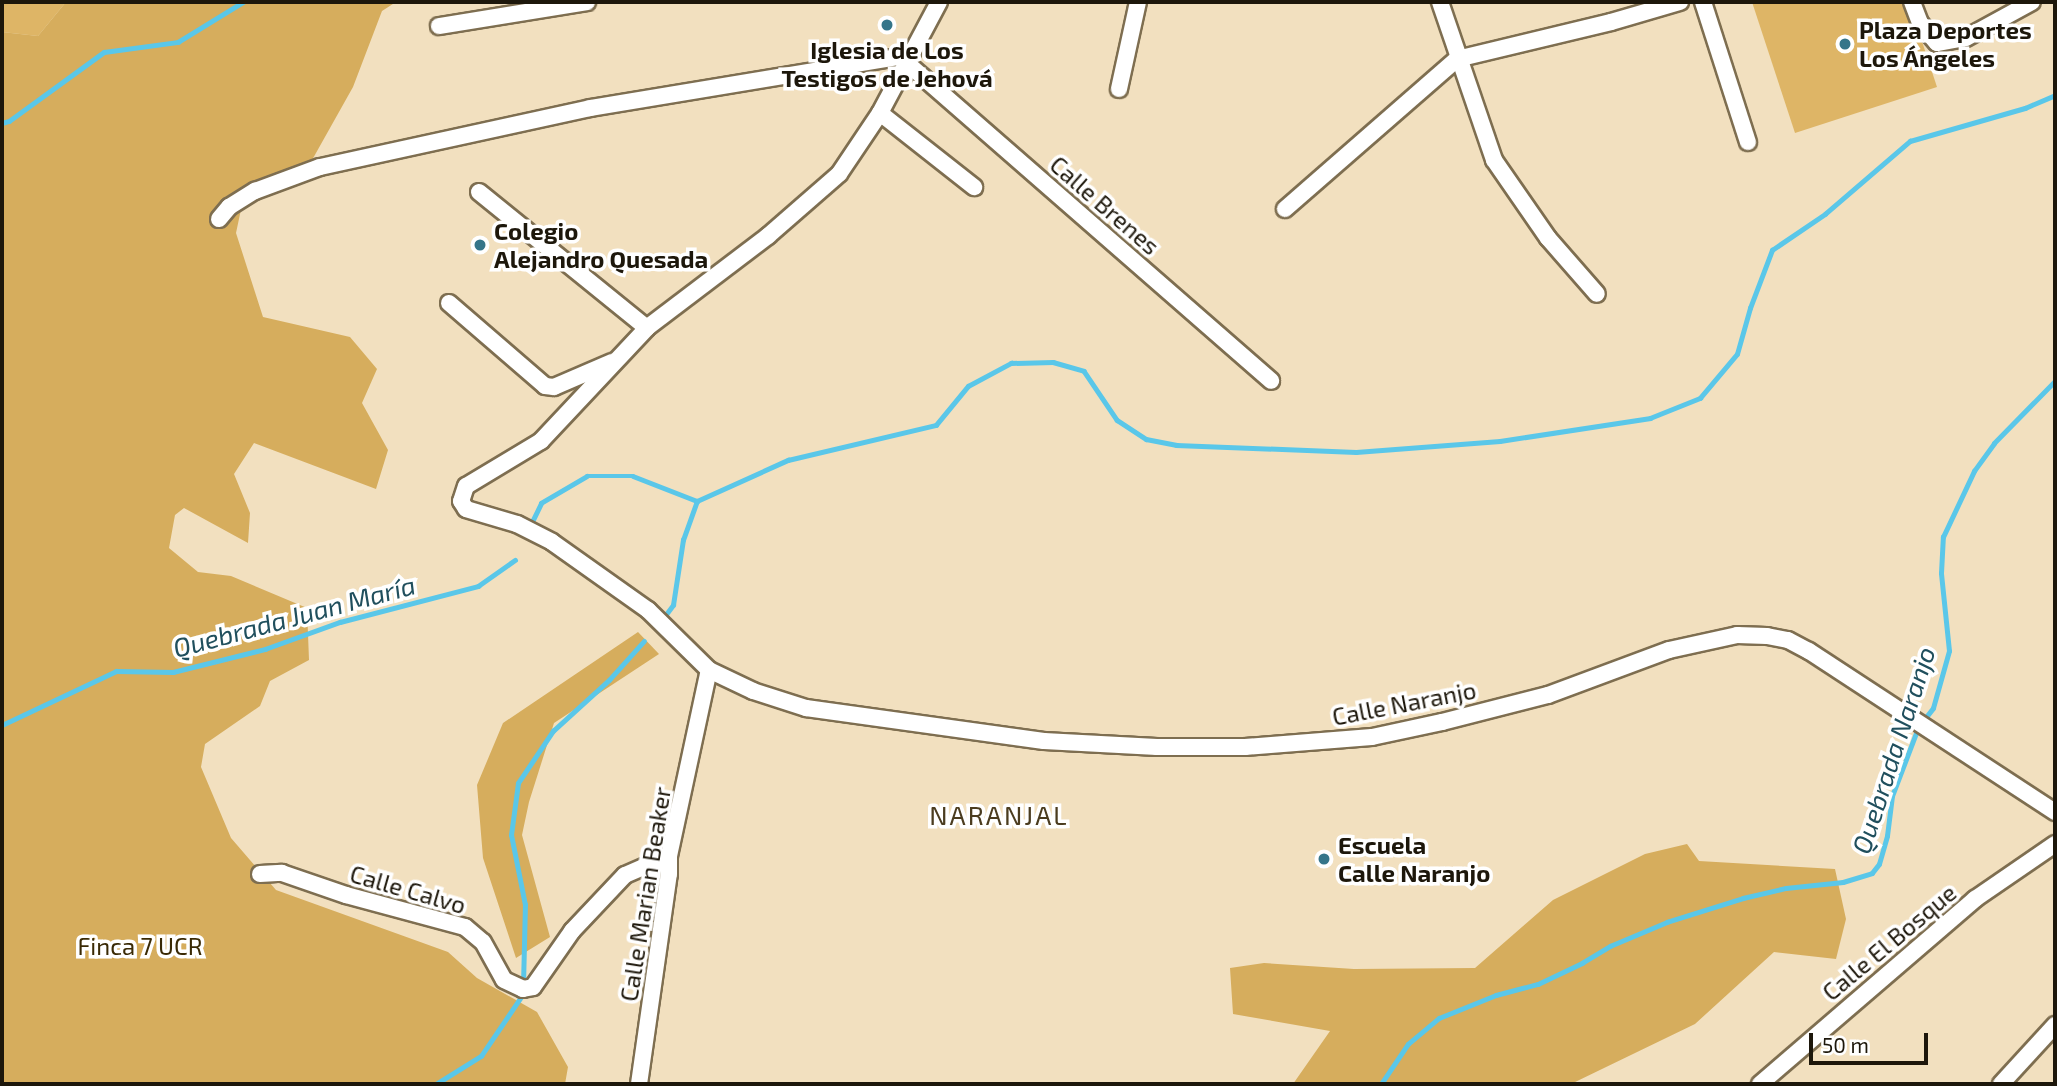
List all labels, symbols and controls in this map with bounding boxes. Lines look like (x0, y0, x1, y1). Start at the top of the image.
place label: Plaza Deportes Los Ángeles (1859, 16, 2032, 72)
marker: Iglesia de Los Testigos de Jehová (879, 17, 895, 33)
place label: Iglesia de Los Testigos de Jehová (781, 36, 993, 92)
marker: Plaza Deportes Los Ángeles (1837, 36, 1853, 52)
street label: Calle Brenes (1044, 150, 1166, 260)
place label: Colegio Alejandro Quesada (494, 217, 708, 273)
marker: Colegio Alejandro Quesada (472, 237, 488, 253)
water label: Quebrada Juan María (169, 569, 419, 663)
water label: Quebrada Naranjo (1845, 643, 1941, 857)
street label: Calle Naranjo (1330, 675, 1478, 731)
street label: Calle Marian Beaker (614, 785, 676, 1003)
district label: NARANJAL (930, 799, 1068, 831)
place label: Escuela Calle Naranjo (1338, 831, 1490, 887)
marker: Escuela Calle Naranjo (1316, 851, 1332, 867)
street label: Calle Calvo (347, 859, 469, 919)
street label: Calle El Bosque (1816, 878, 1962, 1006)
park label: Finca 7 UCR (77, 932, 203, 960)
scale bar (1812, 1020, 1931, 1064)
text: 50 m (1822, 1032, 1869, 1057)

